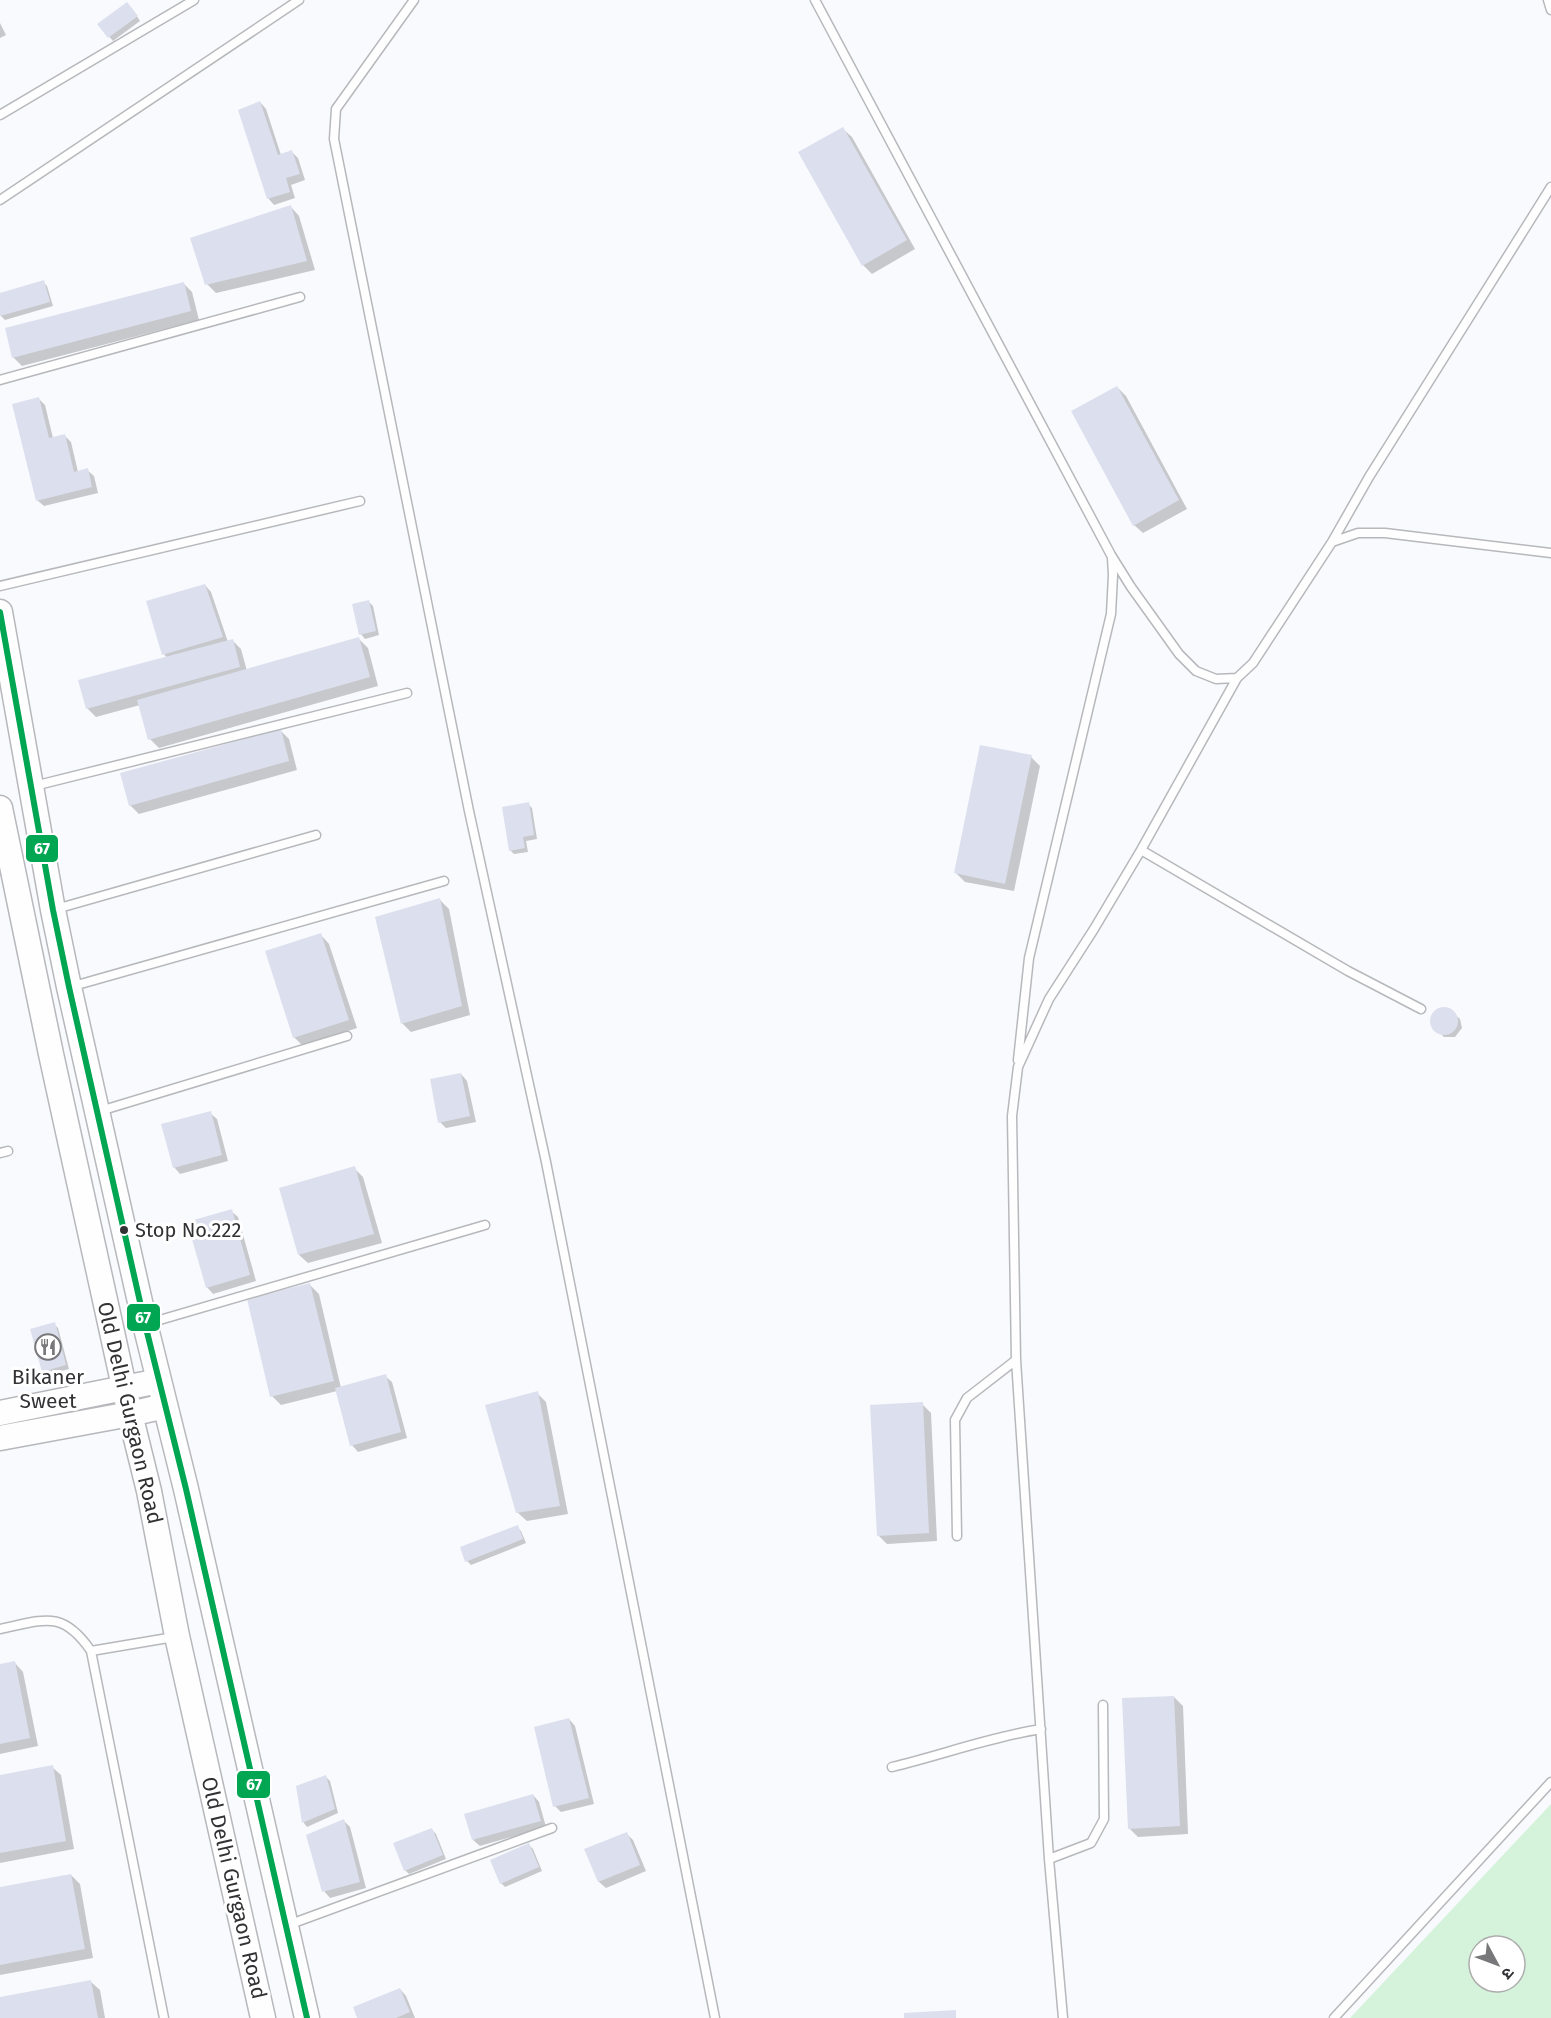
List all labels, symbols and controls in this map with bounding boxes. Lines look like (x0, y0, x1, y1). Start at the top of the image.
line badge: 67 (25, 834, 59, 863)
text: 67 (34, 839, 51, 858)
place label: Stop No.222 (135, 1218, 241, 1242)
marker: Stop No.222 (118, 1224, 130, 1236)
street label: Old Delhi Gurgaon Road (92, 1299, 168, 1527)
line badge: 67 (126, 1303, 161, 1332)
text: 67 (135, 1308, 152, 1327)
restaurant icon: Bikaner Sweet (33, 1332, 63, 1362)
place label: Bikaner Sweet (12, 1364, 84, 1414)
line badge: 67 (236, 1770, 271, 1799)
street label: Old Delhi Gurgaon Road (196, 1774, 272, 2002)
text: 67 (246, 1775, 263, 1794)
north arrow (1467, 1934, 1527, 1994)
text: उ (1497, 1964, 1518, 1984)

